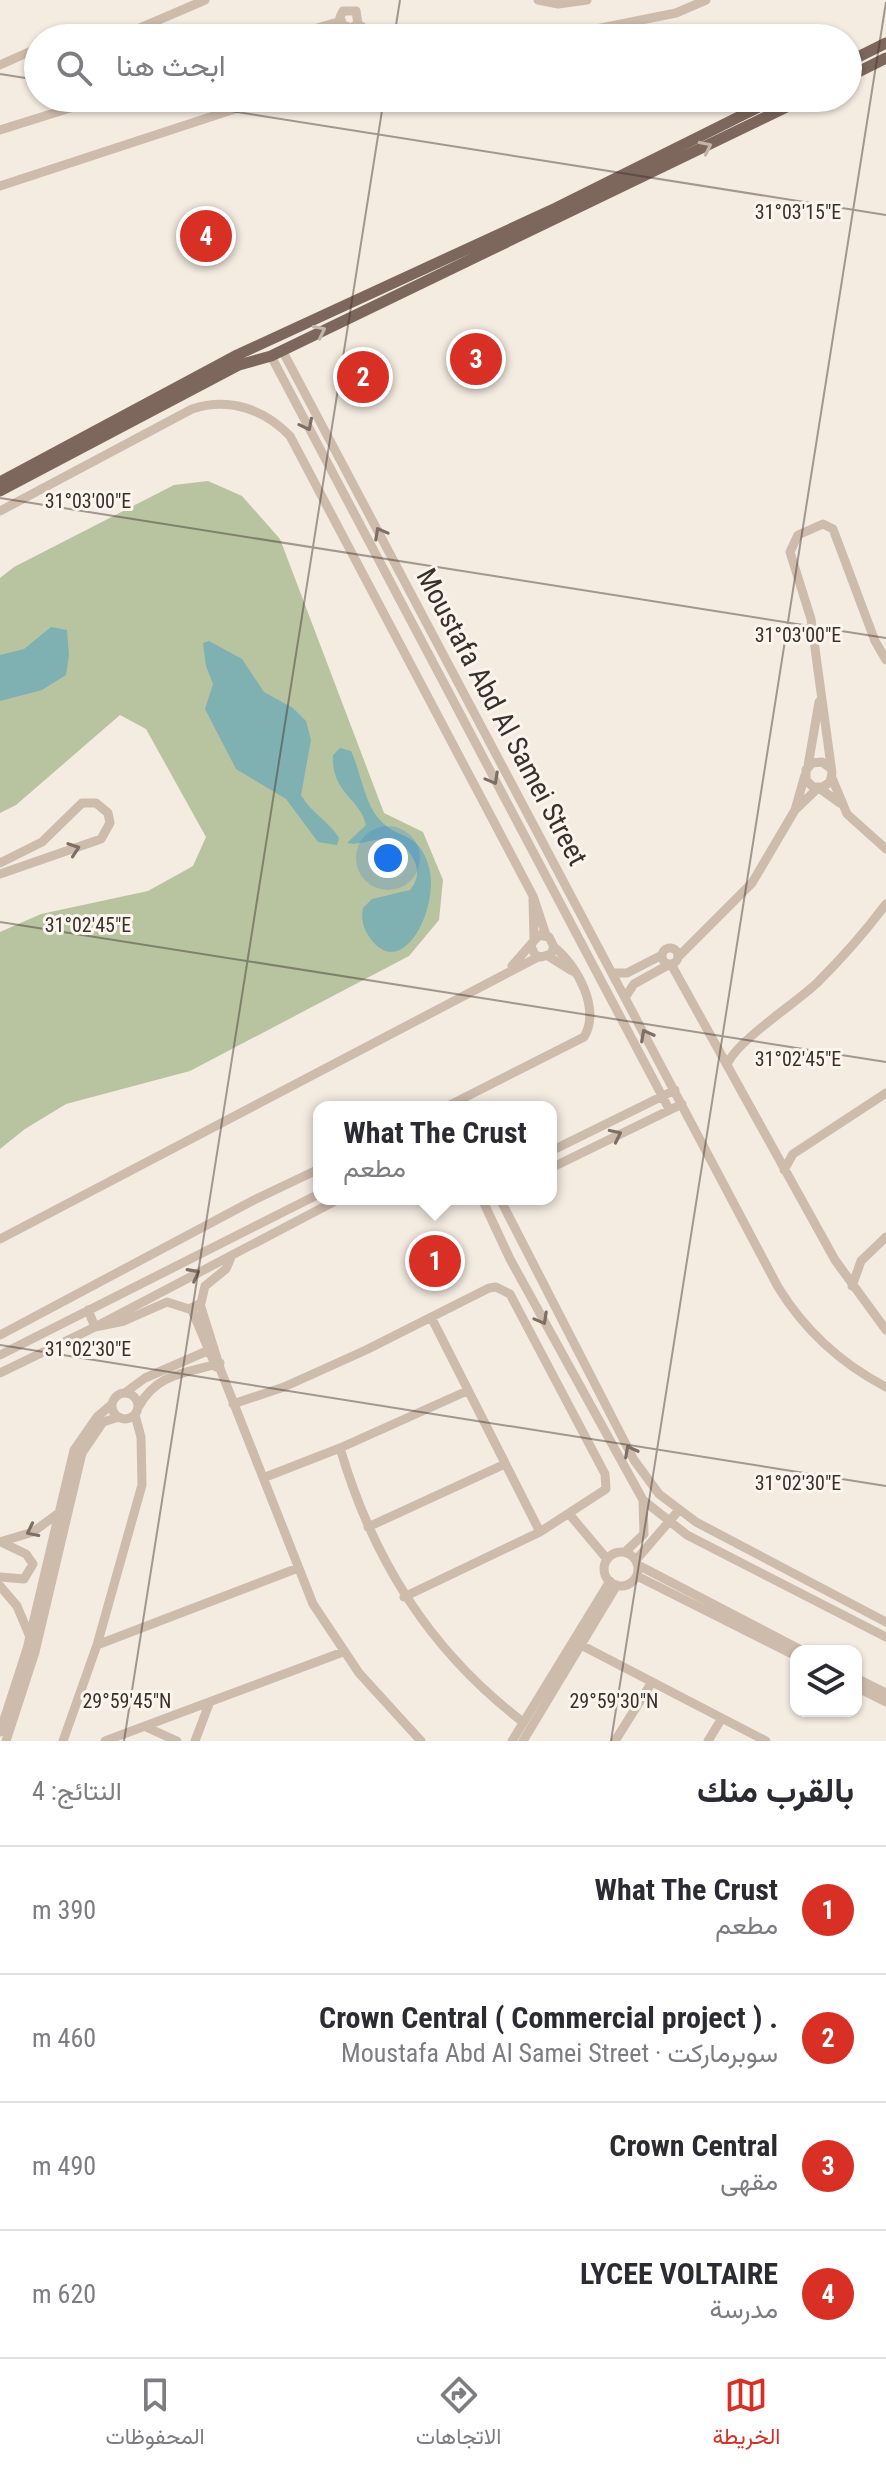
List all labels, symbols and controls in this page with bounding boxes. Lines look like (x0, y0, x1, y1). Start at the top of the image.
search box (24, 24, 862, 112)
icon: search (52, 46, 96, 90)
text: ابحث هنا (116, 48, 226, 83)
one-way arrow (698, 141, 712, 157)
text: 31°03'15"E (755, 200, 841, 224)
pin: 4 (180, 206, 232, 266)
one-way arrow (311, 326, 326, 341)
pin: 3 (450, 329, 502, 389)
pin: 2 (337, 347, 389, 407)
one-way arrow (297, 417, 312, 432)
text: 31°03'00"E (45, 489, 131, 513)
one-way arrow (374, 528, 390, 542)
street label: Moustafa Abd Al Samei Street (410, 563, 594, 871)
text: 31°03'00"E (755, 623, 841, 647)
one-way arrow (483, 771, 499, 785)
your location (368, 838, 408, 878)
one-way arrow (66, 843, 80, 859)
text: 31°02'45"E (45, 913, 131, 937)
one-way arrow (641, 1029, 656, 1044)
text: 31°02'45"E (755, 1047, 841, 1071)
popup (313, 1101, 557, 1205)
text: What The Crust (343, 1115, 527, 1150)
one-way arrow (608, 1130, 623, 1145)
text: مطعم (343, 1153, 406, 1183)
pin: 1 (409, 1231, 461, 1291)
one-way arrow (186, 1269, 201, 1284)
one-way arrow (532, 1310, 548, 1325)
text: 31°02'30"E (45, 1337, 131, 1361)
one-way arrow (624, 1445, 639, 1460)
text: 31°02'30"E (755, 1471, 841, 1495)
one-way arrow (26, 1521, 40, 1537)
map controls (790, 1645, 862, 1717)
button: layers (790, 1645, 862, 1717)
text: 29°59'45"N (82, 1689, 172, 1713)
text: 29°59'30"N (569, 1689, 659, 1713)
text: بالقرب منك (697, 1770, 854, 1810)
text: النتائج: 4 (32, 1776, 122, 1806)
text: What The Crust (594, 1872, 778, 1907)
text: 390 m (32, 1895, 96, 1925)
text: 1 (821, 1895, 835, 1925)
text: مطعم (715, 1910, 778, 1940)
text: . Crown Central ( Commercial project ) (319, 2000, 778, 2035)
text: 460 m (32, 2023, 96, 2053)
text: 2 (821, 2023, 835, 2053)
text: سوبرماركت · Moustafa Abd Al Samei Street (341, 2038, 778, 2068)
text: Crown Central (609, 2128, 778, 2163)
text: 490 m (32, 2151, 96, 2181)
text: 3 (821, 2151, 835, 2181)
text: مقهى (720, 2166, 778, 2196)
text: LYCEE VOLTAIRE (580, 2256, 778, 2291)
text: 620 m (32, 2279, 96, 2309)
text: 4 (821, 2279, 835, 2309)
text: مدرسة (709, 2294, 778, 2324)
tab: المحفوظات (106, 2373, 205, 2456)
tab: الاتجاهات (416, 2373, 501, 2456)
tab: الخريطة (712, 2373, 780, 2456)

